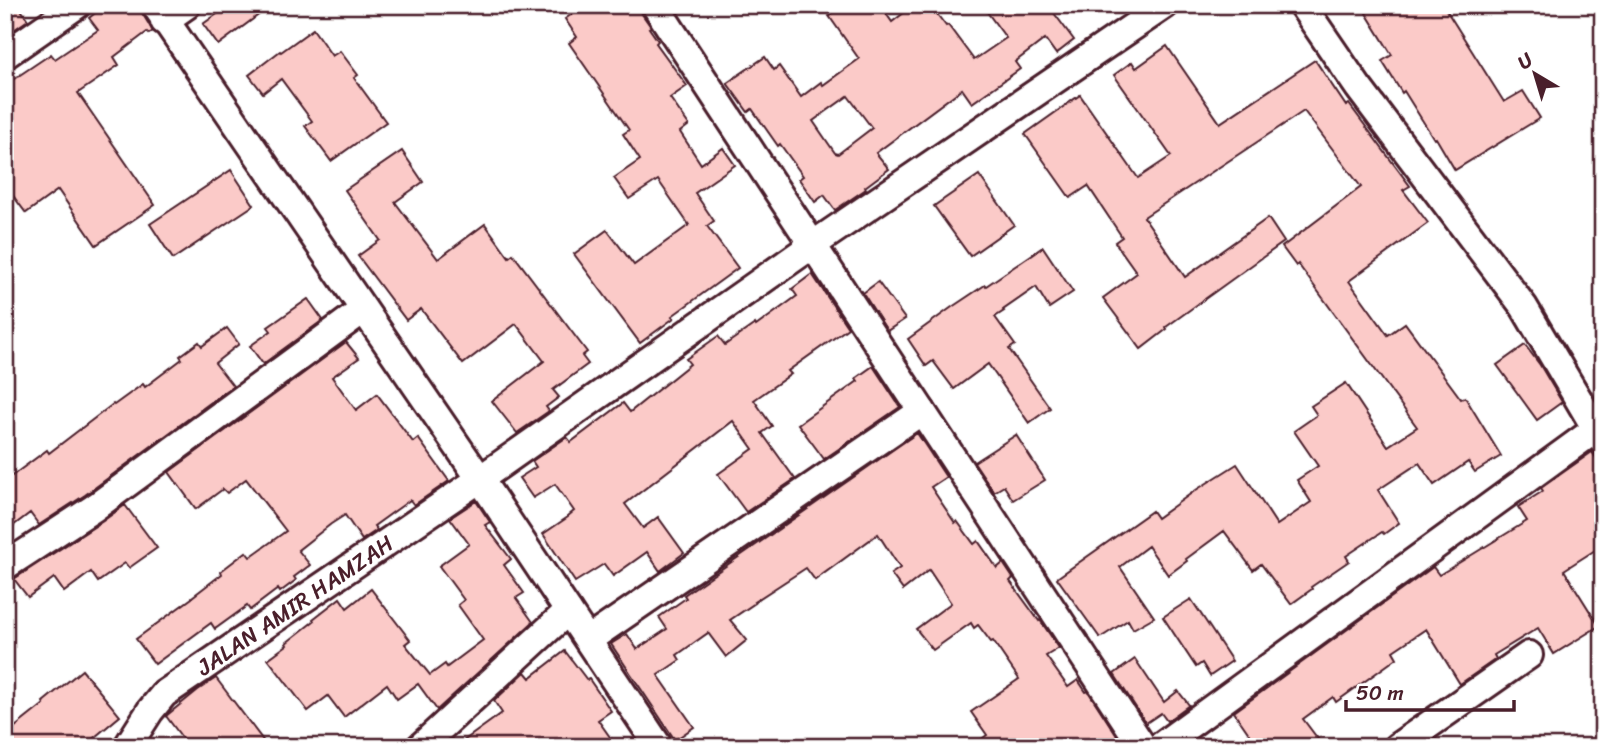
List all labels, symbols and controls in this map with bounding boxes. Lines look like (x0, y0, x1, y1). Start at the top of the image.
north arrow (1500, 38, 1570, 108)
text: U (1510, 43, 1541, 78)
street label: JALAN AMIR HAMZAH (187, 524, 402, 688)
scale bar (1346, 668, 1514, 712)
text: 50 m (1356, 674, 1404, 712)

